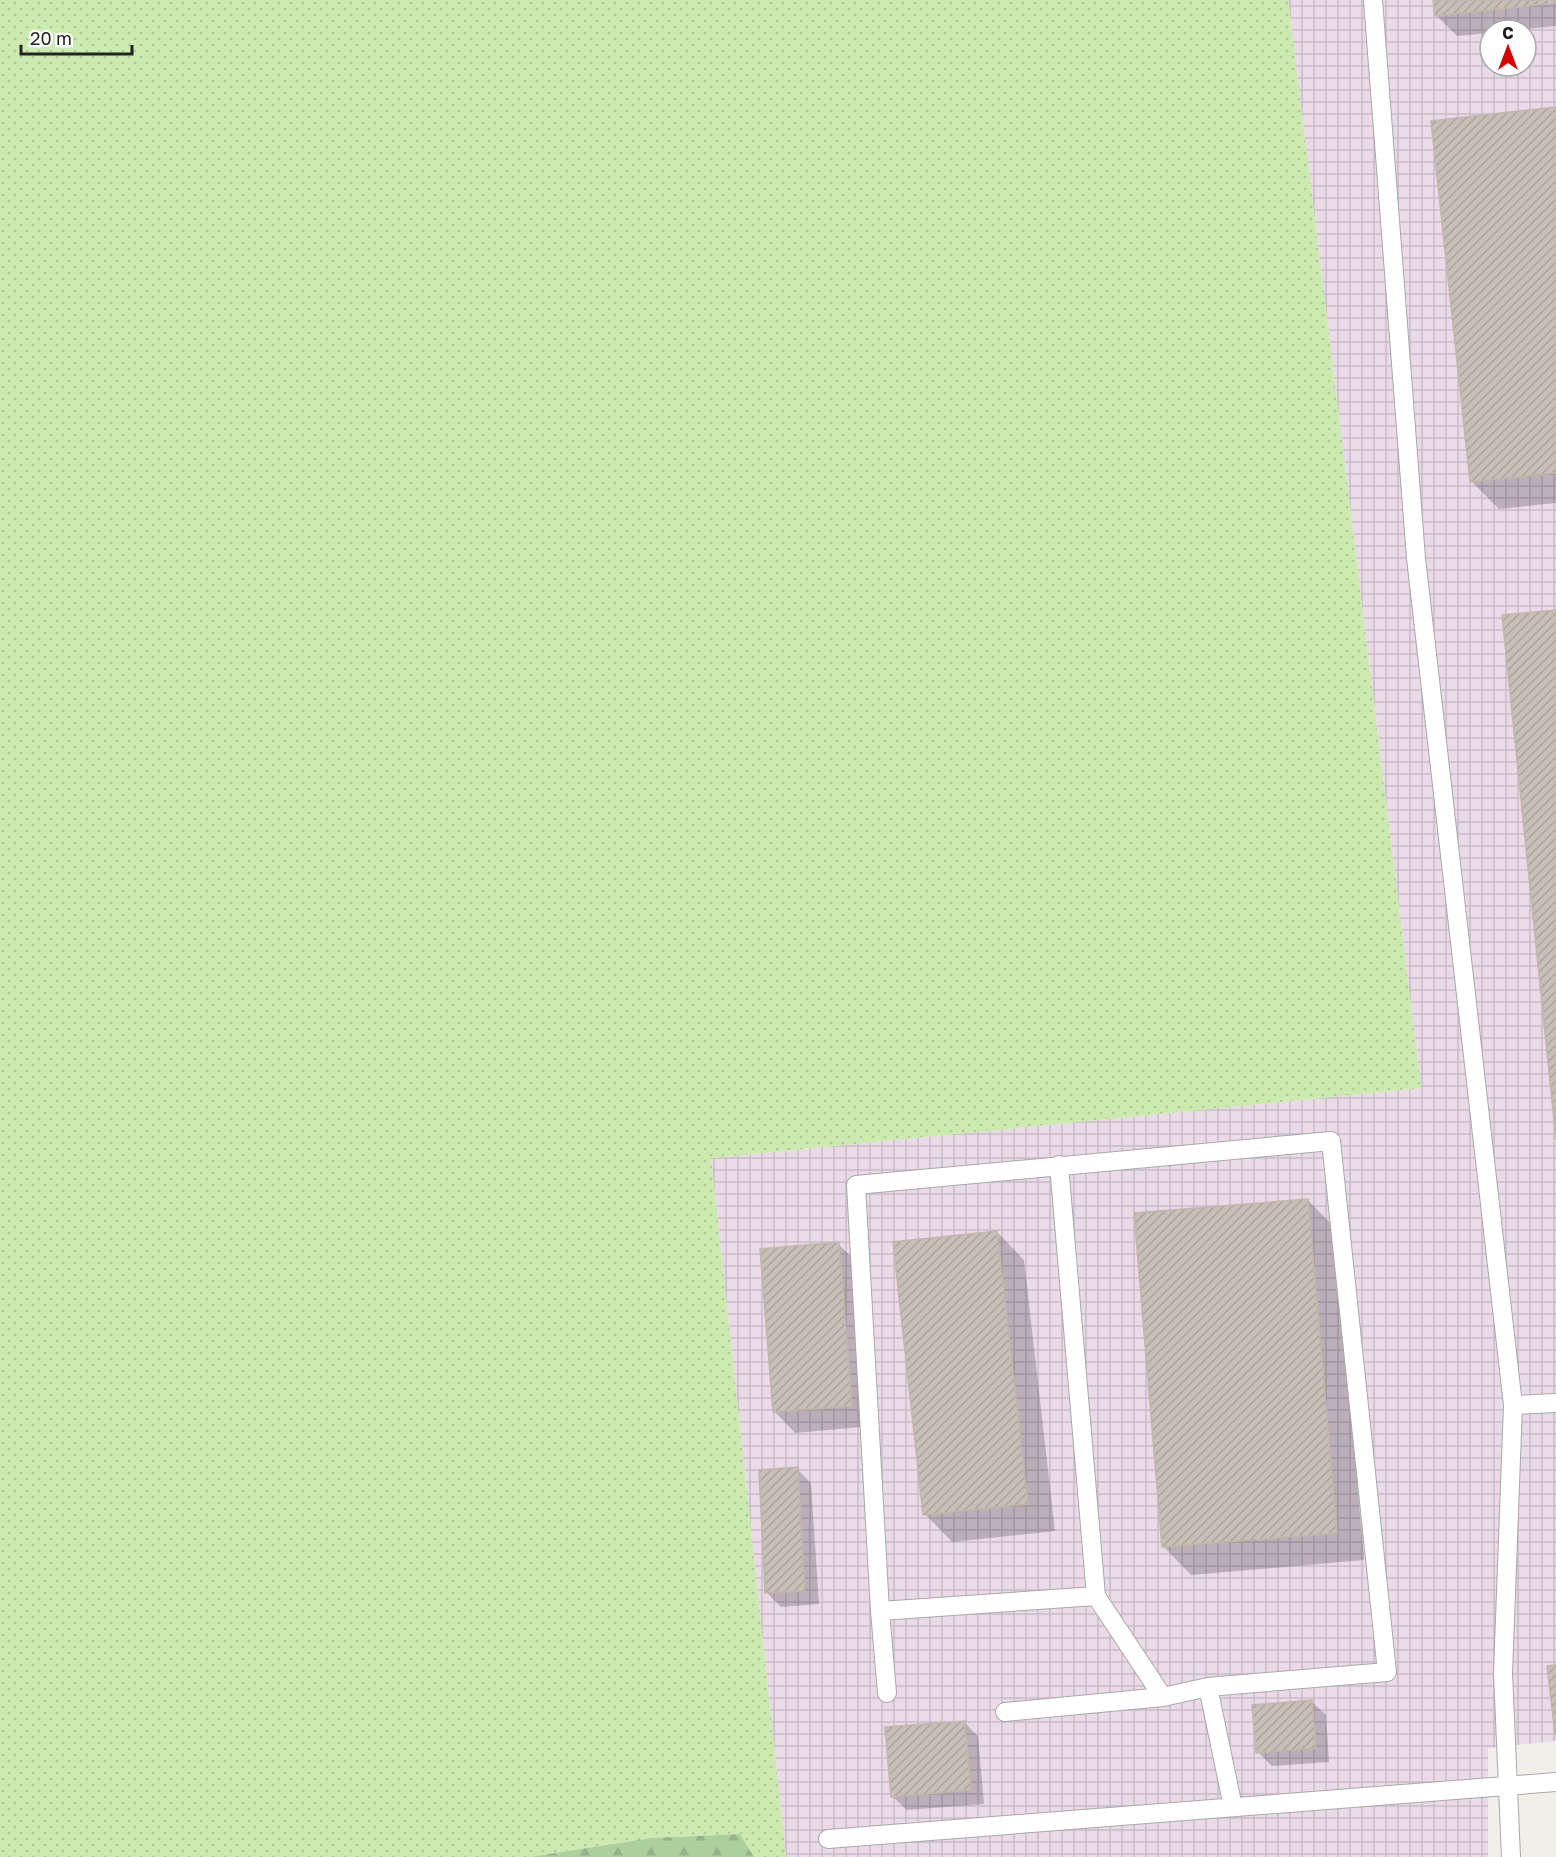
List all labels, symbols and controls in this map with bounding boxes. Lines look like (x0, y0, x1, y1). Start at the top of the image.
scale bar (21, 18, 132, 56)
north arrow (1478, 18, 1538, 78)
text: С (1502, 23, 1514, 43)
text: 20 m (30, 27, 72, 49)

